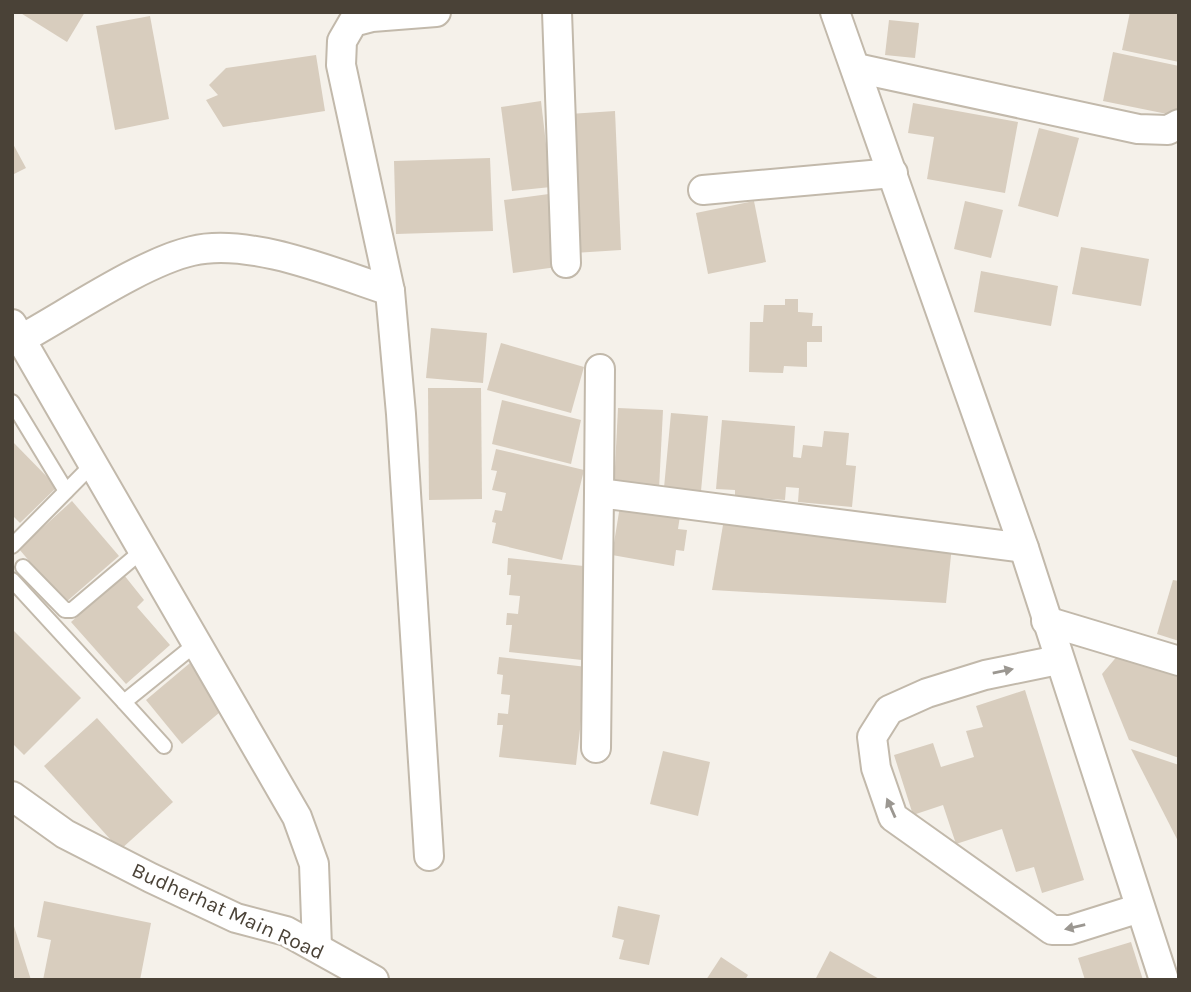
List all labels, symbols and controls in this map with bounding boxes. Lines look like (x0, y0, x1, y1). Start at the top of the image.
one-way arrow (992, 665, 1014, 676)
one-way arrow (885, 798, 897, 818)
street label: Budherhat Main Road (128, 858, 328, 964)
one-way arrow (1064, 922, 1086, 933)

